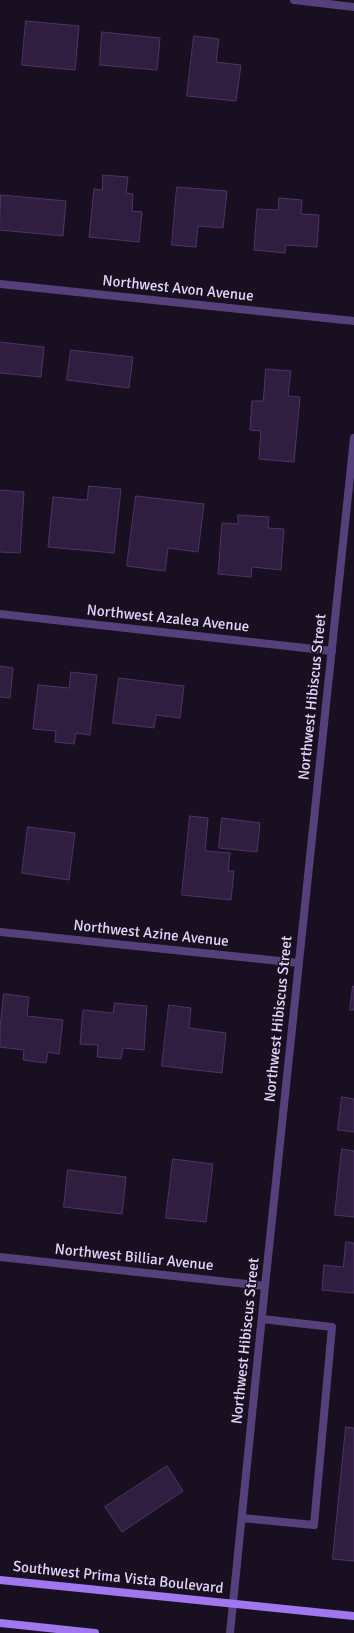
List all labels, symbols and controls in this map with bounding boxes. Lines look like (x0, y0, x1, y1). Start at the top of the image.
street label: Northwest Avon Avenue (101, 272, 255, 306)
street label: Northwest Azalea Avenue (86, 602, 250, 636)
street label: Northwest Hibiscus Street (295, 613, 331, 781)
street label: Northwest Azine Avenue (72, 917, 230, 951)
street label: Northwest Hibiscus Street (261, 935, 297, 1103)
street label: Northwest Billiar Avenue (54, 1241, 214, 1275)
street label: Northwest Hibiscus Street (228, 1257, 264, 1425)
street label: Southwest Prima Vista Boulevard (12, 1558, 224, 1598)

